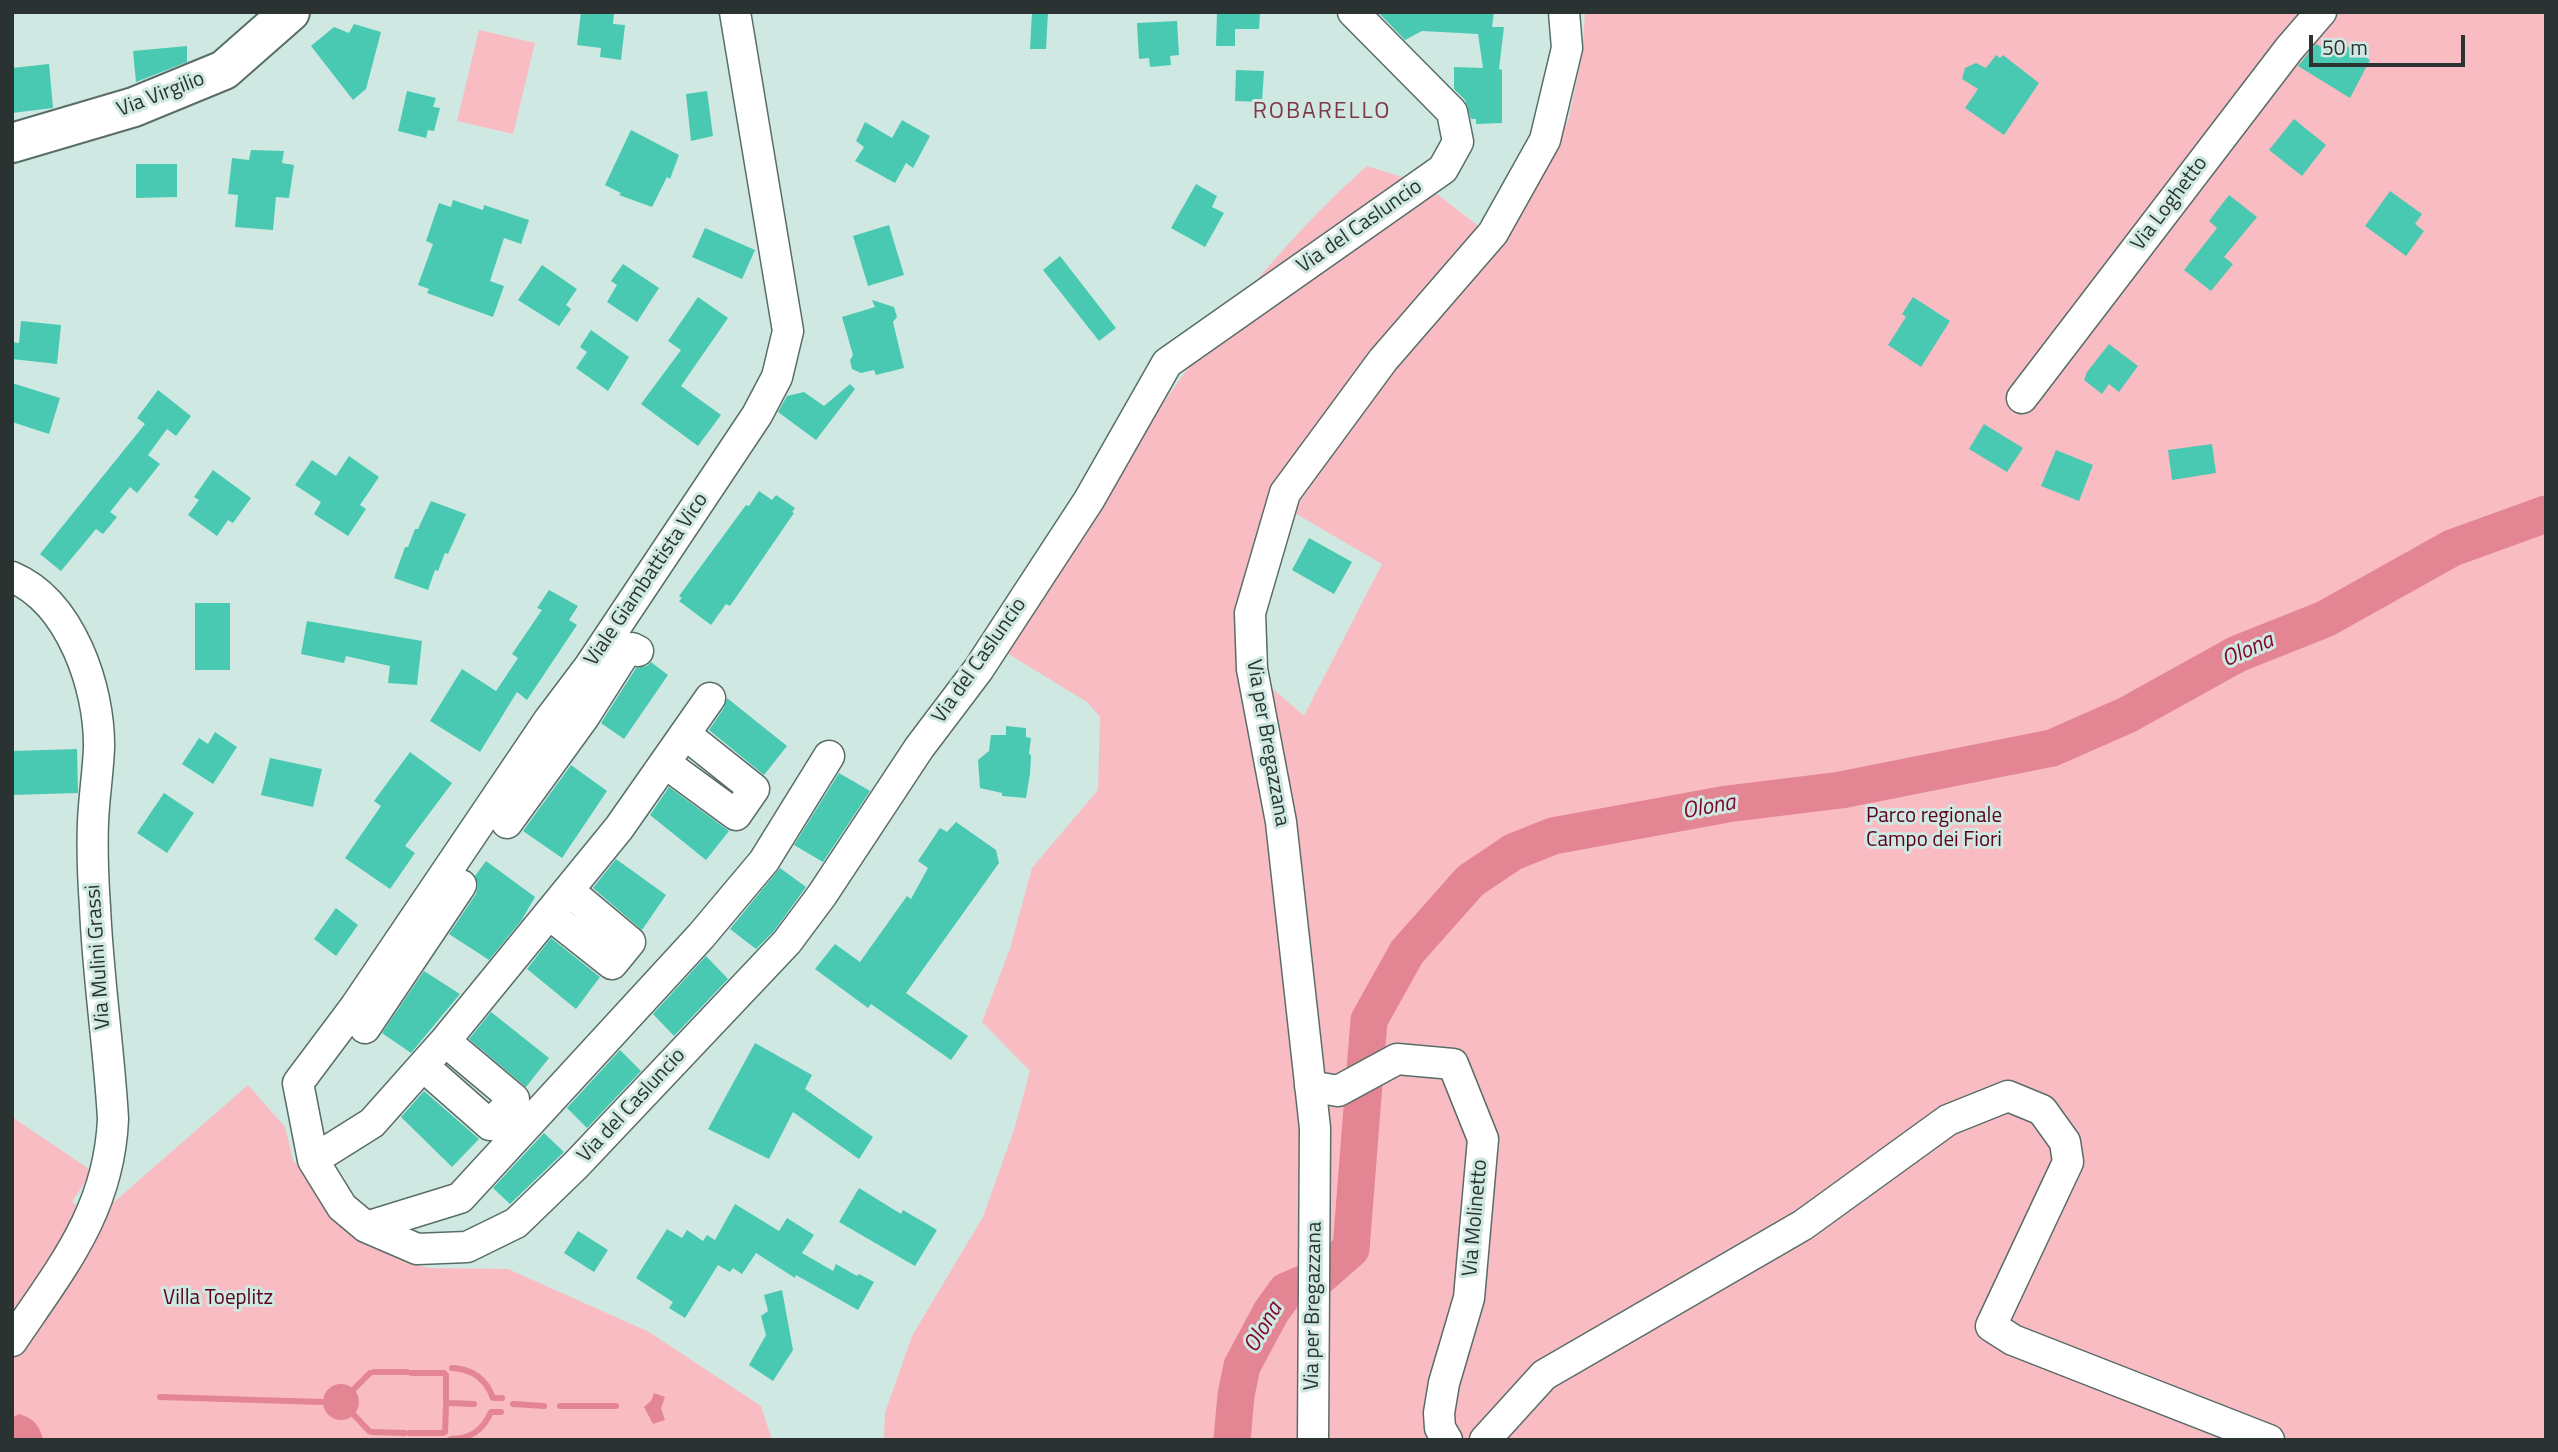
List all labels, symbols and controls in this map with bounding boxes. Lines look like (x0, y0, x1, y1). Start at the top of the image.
scale bar (2313, 21, 2469, 65)
text: 50 m (2322, 31, 2368, 63)
street label: Via Virgilio (114, 67, 208, 123)
district label: ROBARELLO (1254, 98, 1390, 126)
street label: Via Loghetto (2126, 152, 2214, 256)
street label: Via del Casluncio (1293, 175, 1427, 279)
street label: Viale Giambattista Vico (580, 489, 714, 671)
street label: Via del Casluncio (928, 594, 1032, 728)
water label: Olona (2218, 627, 2278, 675)
street label: Via per Bregazzana (1240, 658, 1294, 828)
water label: Olona (1680, 790, 1738, 826)
park label: Parco regionale Campo dei Fiori (1866, 804, 2002, 854)
street label: Via Mulini Grassi (81, 884, 117, 1030)
street label: Via del Casluncio (573, 1044, 691, 1168)
street label: Via Molinetto (1458, 1158, 1494, 1278)
street label: Via per Bregazzana (1300, 1221, 1328, 1391)
park label: Villa Toeplitz (163, 1286, 273, 1312)
water label: Olona (1239, 1298, 1289, 1358)

